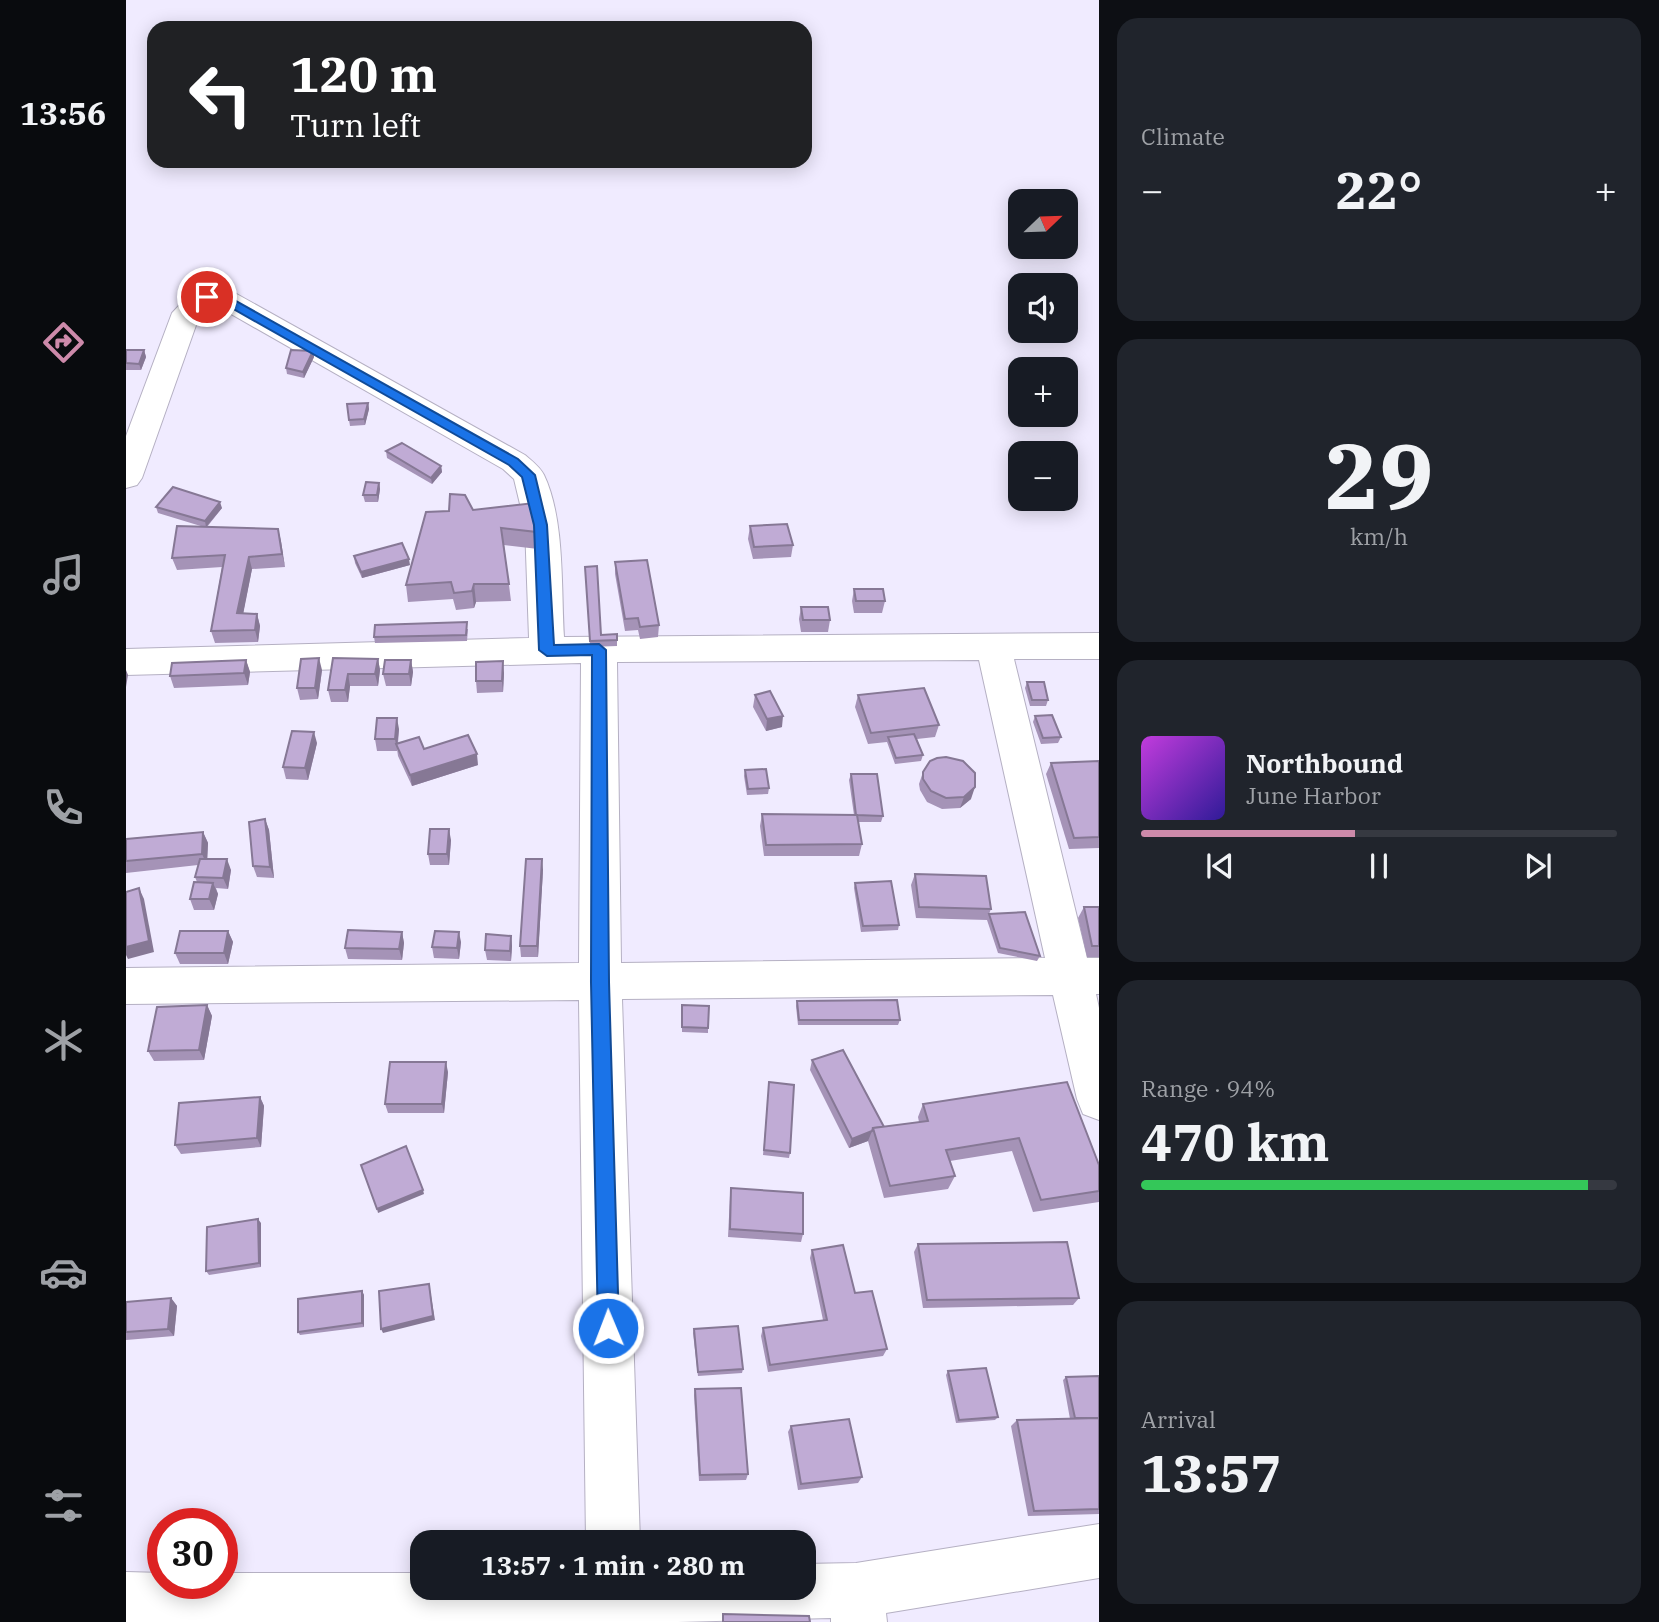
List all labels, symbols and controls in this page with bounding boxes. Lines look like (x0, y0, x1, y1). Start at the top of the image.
text: 120 m (290, 42, 437, 105)
icon: left (175, 49, 266, 140)
text: 13:56 (20, 92, 106, 134)
text: Turn left (290, 104, 421, 146)
text: Climate (1141, 121, 1225, 151)
text: 22° (1336, 156, 1422, 223)
text: − (1141, 165, 1164, 214)
text: + (1594, 165, 1617, 214)
north arrow (1008, 189, 1078, 259)
map controls (1008, 189, 1078, 511)
pin (177, 267, 237, 327)
button: sound (1008, 273, 1078, 343)
icon: arrive (188, 278, 226, 316)
icon: directions (39, 318, 88, 367)
button: + (1008, 357, 1078, 427)
text: 29 (1324, 416, 1434, 534)
button: − (1008, 441, 1078, 511)
text: km/h (1350, 521, 1408, 551)
icon: music (39, 550, 88, 599)
text: Northbound (1246, 746, 1403, 780)
text: June Harbor (1246, 780, 1381, 810)
icon: phone (39, 783, 88, 832)
icon: previous (1201, 847, 1239, 885)
icon: pause (1360, 847, 1398, 885)
icon: next (1519, 847, 1557, 885)
icon: climate (39, 1016, 88, 1065)
text: Range · 94% (1141, 1073, 1275, 1103)
text: 470 km (1141, 1108, 1330, 1175)
icon: car (39, 1248, 88, 1297)
position arrow (571, 1291, 645, 1365)
text: Arrival (1141, 1404, 1216, 1434)
text: 13:57 (1141, 1439, 1282, 1506)
icon: filters (39, 1481, 88, 1530)
speed limit sign: 30 (147, 1508, 238, 1599)
text: 13:57 · 1 min · 280 m (481, 1548, 745, 1582)

